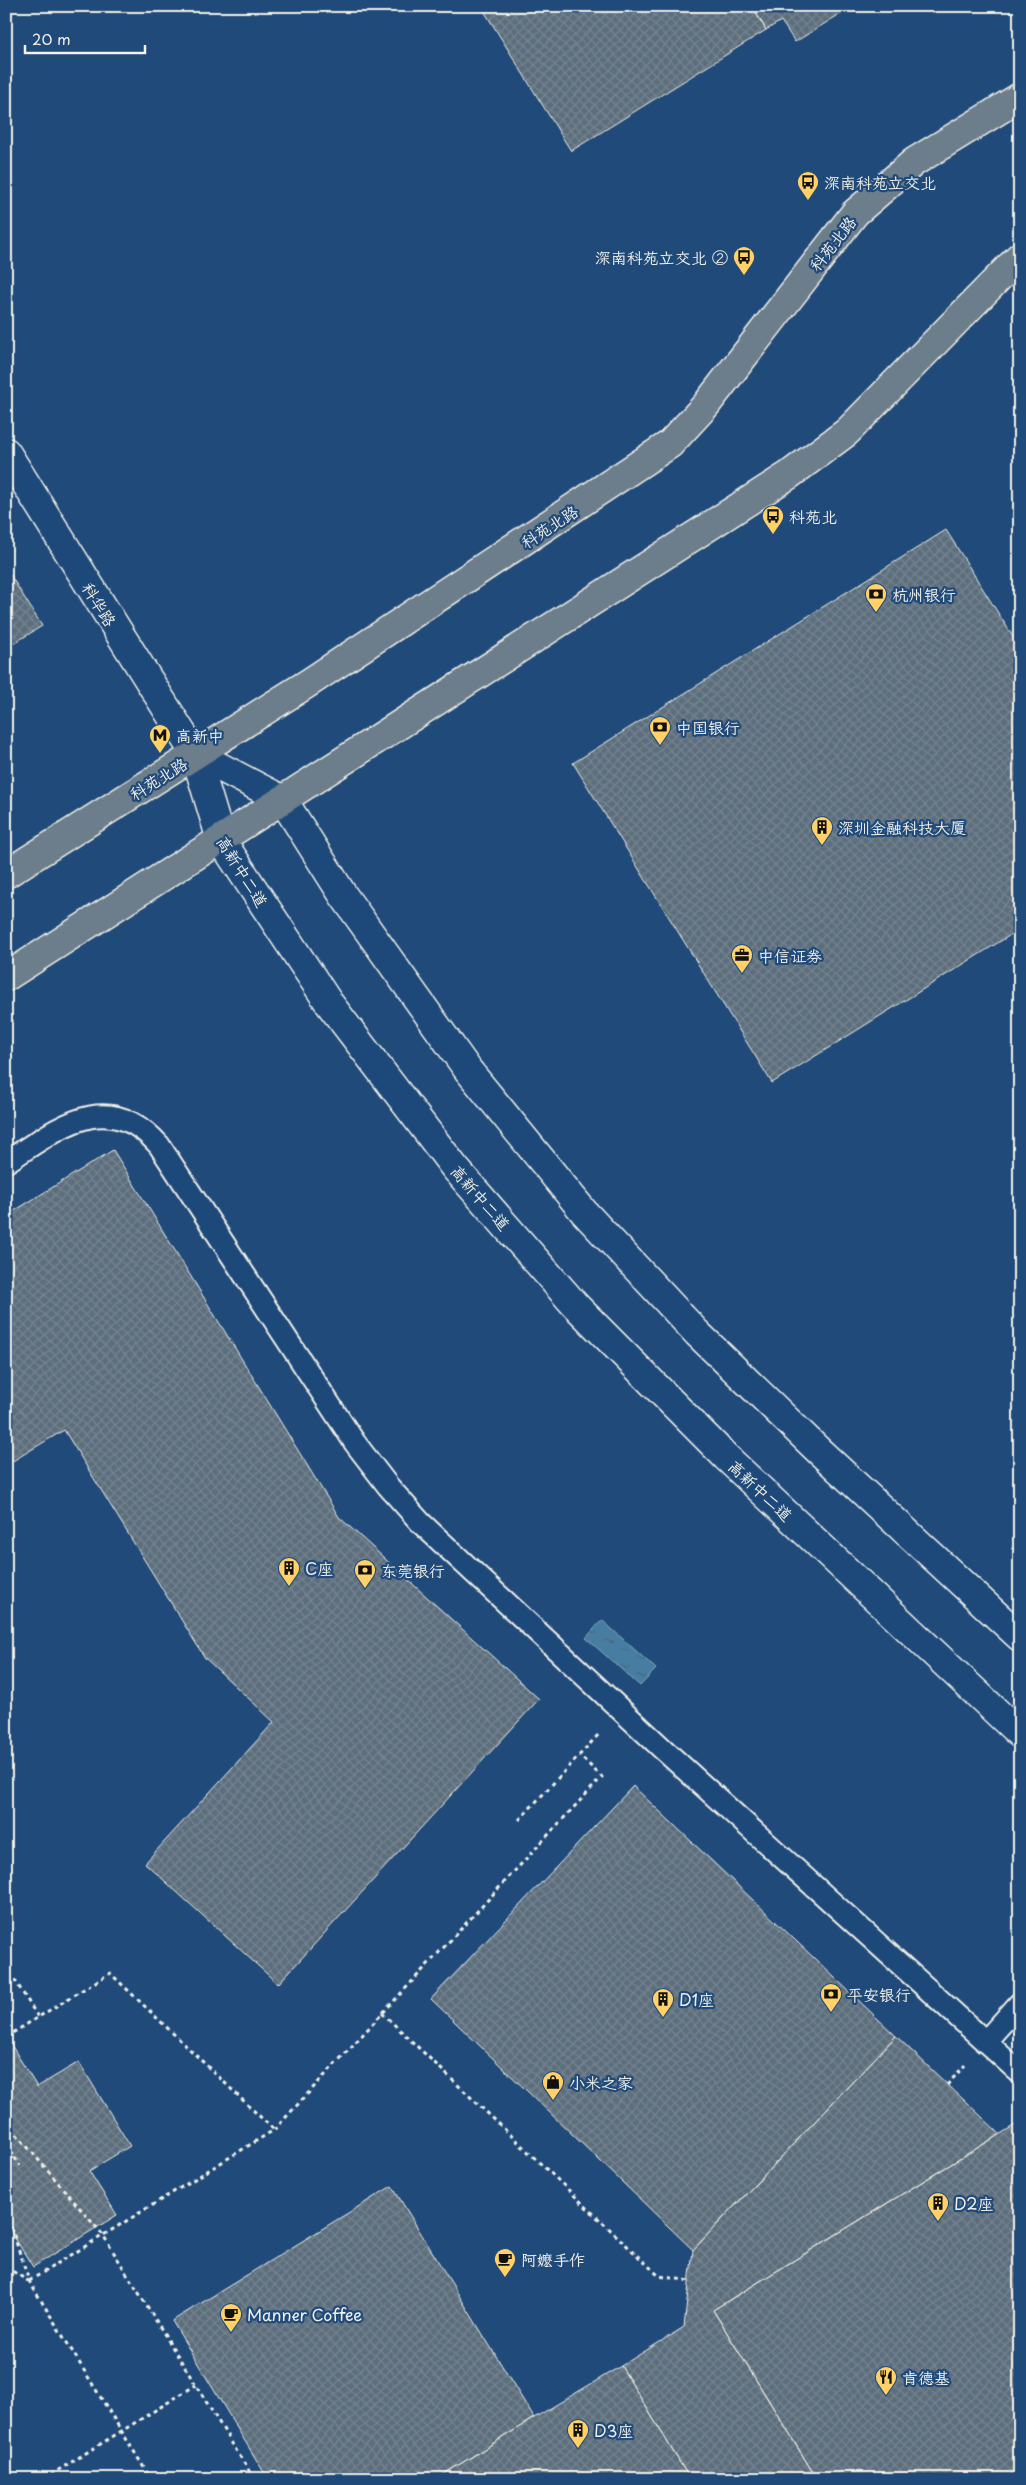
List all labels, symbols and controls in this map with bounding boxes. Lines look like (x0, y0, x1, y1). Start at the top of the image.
scale bar (25, 22, 145, 54)
text: 20 m (32, 27, 71, 50)
bus stop icon: 深南科苑立交北 (796, 170, 820, 201)
place label: 深南科苑立交北 (824, 170, 936, 194)
street label: 科苑北路 (803, 210, 861, 276)
place label: 深南科苑立交北 ② (595, 245, 728, 269)
bus stop icon: 深南科苑立交北 ② (732, 245, 756, 276)
street label: 科苑北路 (516, 499, 582, 553)
bus stop icon: 科苑北 (761, 504, 785, 535)
place label: 科苑北 (789, 504, 837, 528)
street label: 科华路 (77, 577, 123, 631)
bank icon: 杭州银行 (864, 582, 888, 613)
place label: 杭州银行 (892, 582, 956, 606)
bank icon: 中国银行 (648, 715, 672, 746)
place label: 中国银行 (676, 715, 740, 739)
metro station icon: 高新中 (148, 723, 172, 754)
place label: 高新中 (176, 723, 224, 747)
street label: 科苑北路 (124, 751, 192, 805)
building icon: 深圳金融科技大厦 (810, 815, 834, 846)
place label: 深圳金融科技大厦 (838, 815, 966, 839)
street label: 高新中二道 (212, 831, 274, 911)
office icon: 中信证券 (730, 943, 754, 974)
place label: 中信证券 (758, 943, 822, 967)
street label: 高新中二道 (446, 1159, 516, 1235)
street label: 高新中二道 (724, 1454, 798, 1526)
building icon: C座 (277, 1556, 301, 1587)
place label: C座 (305, 1556, 333, 1580)
bank icon: 东莞银行 (353, 1558, 377, 1589)
place label: 东莞银行 (381, 1558, 445, 1582)
bank icon: 平安银行 (819, 1982, 843, 2013)
place label: 平安银行 (847, 1982, 911, 2006)
building icon: D1座 (651, 1987, 675, 2018)
place label: D1座 (679, 1987, 714, 2011)
shop icon: 小米之家 (541, 2070, 565, 2101)
place label: 小米之家 (569, 2070, 633, 2094)
building icon: D2座 (926, 2191, 950, 2222)
place label: D2座 (954, 2191, 994, 2215)
cafe icon: 阿嬷手作 (493, 2247, 517, 2278)
place label: 阿嬷手作 (521, 2247, 585, 2271)
cafe icon: Manner Coffee (219, 2302, 243, 2333)
place label: Manner Coffee (247, 2302, 362, 2326)
restaurant icon: 肯德基 (874, 2365, 898, 2396)
place label: 肯德基 (902, 2365, 950, 2389)
building icon: D3座 (566, 2418, 590, 2449)
place label: D3座 (594, 2418, 633, 2442)

